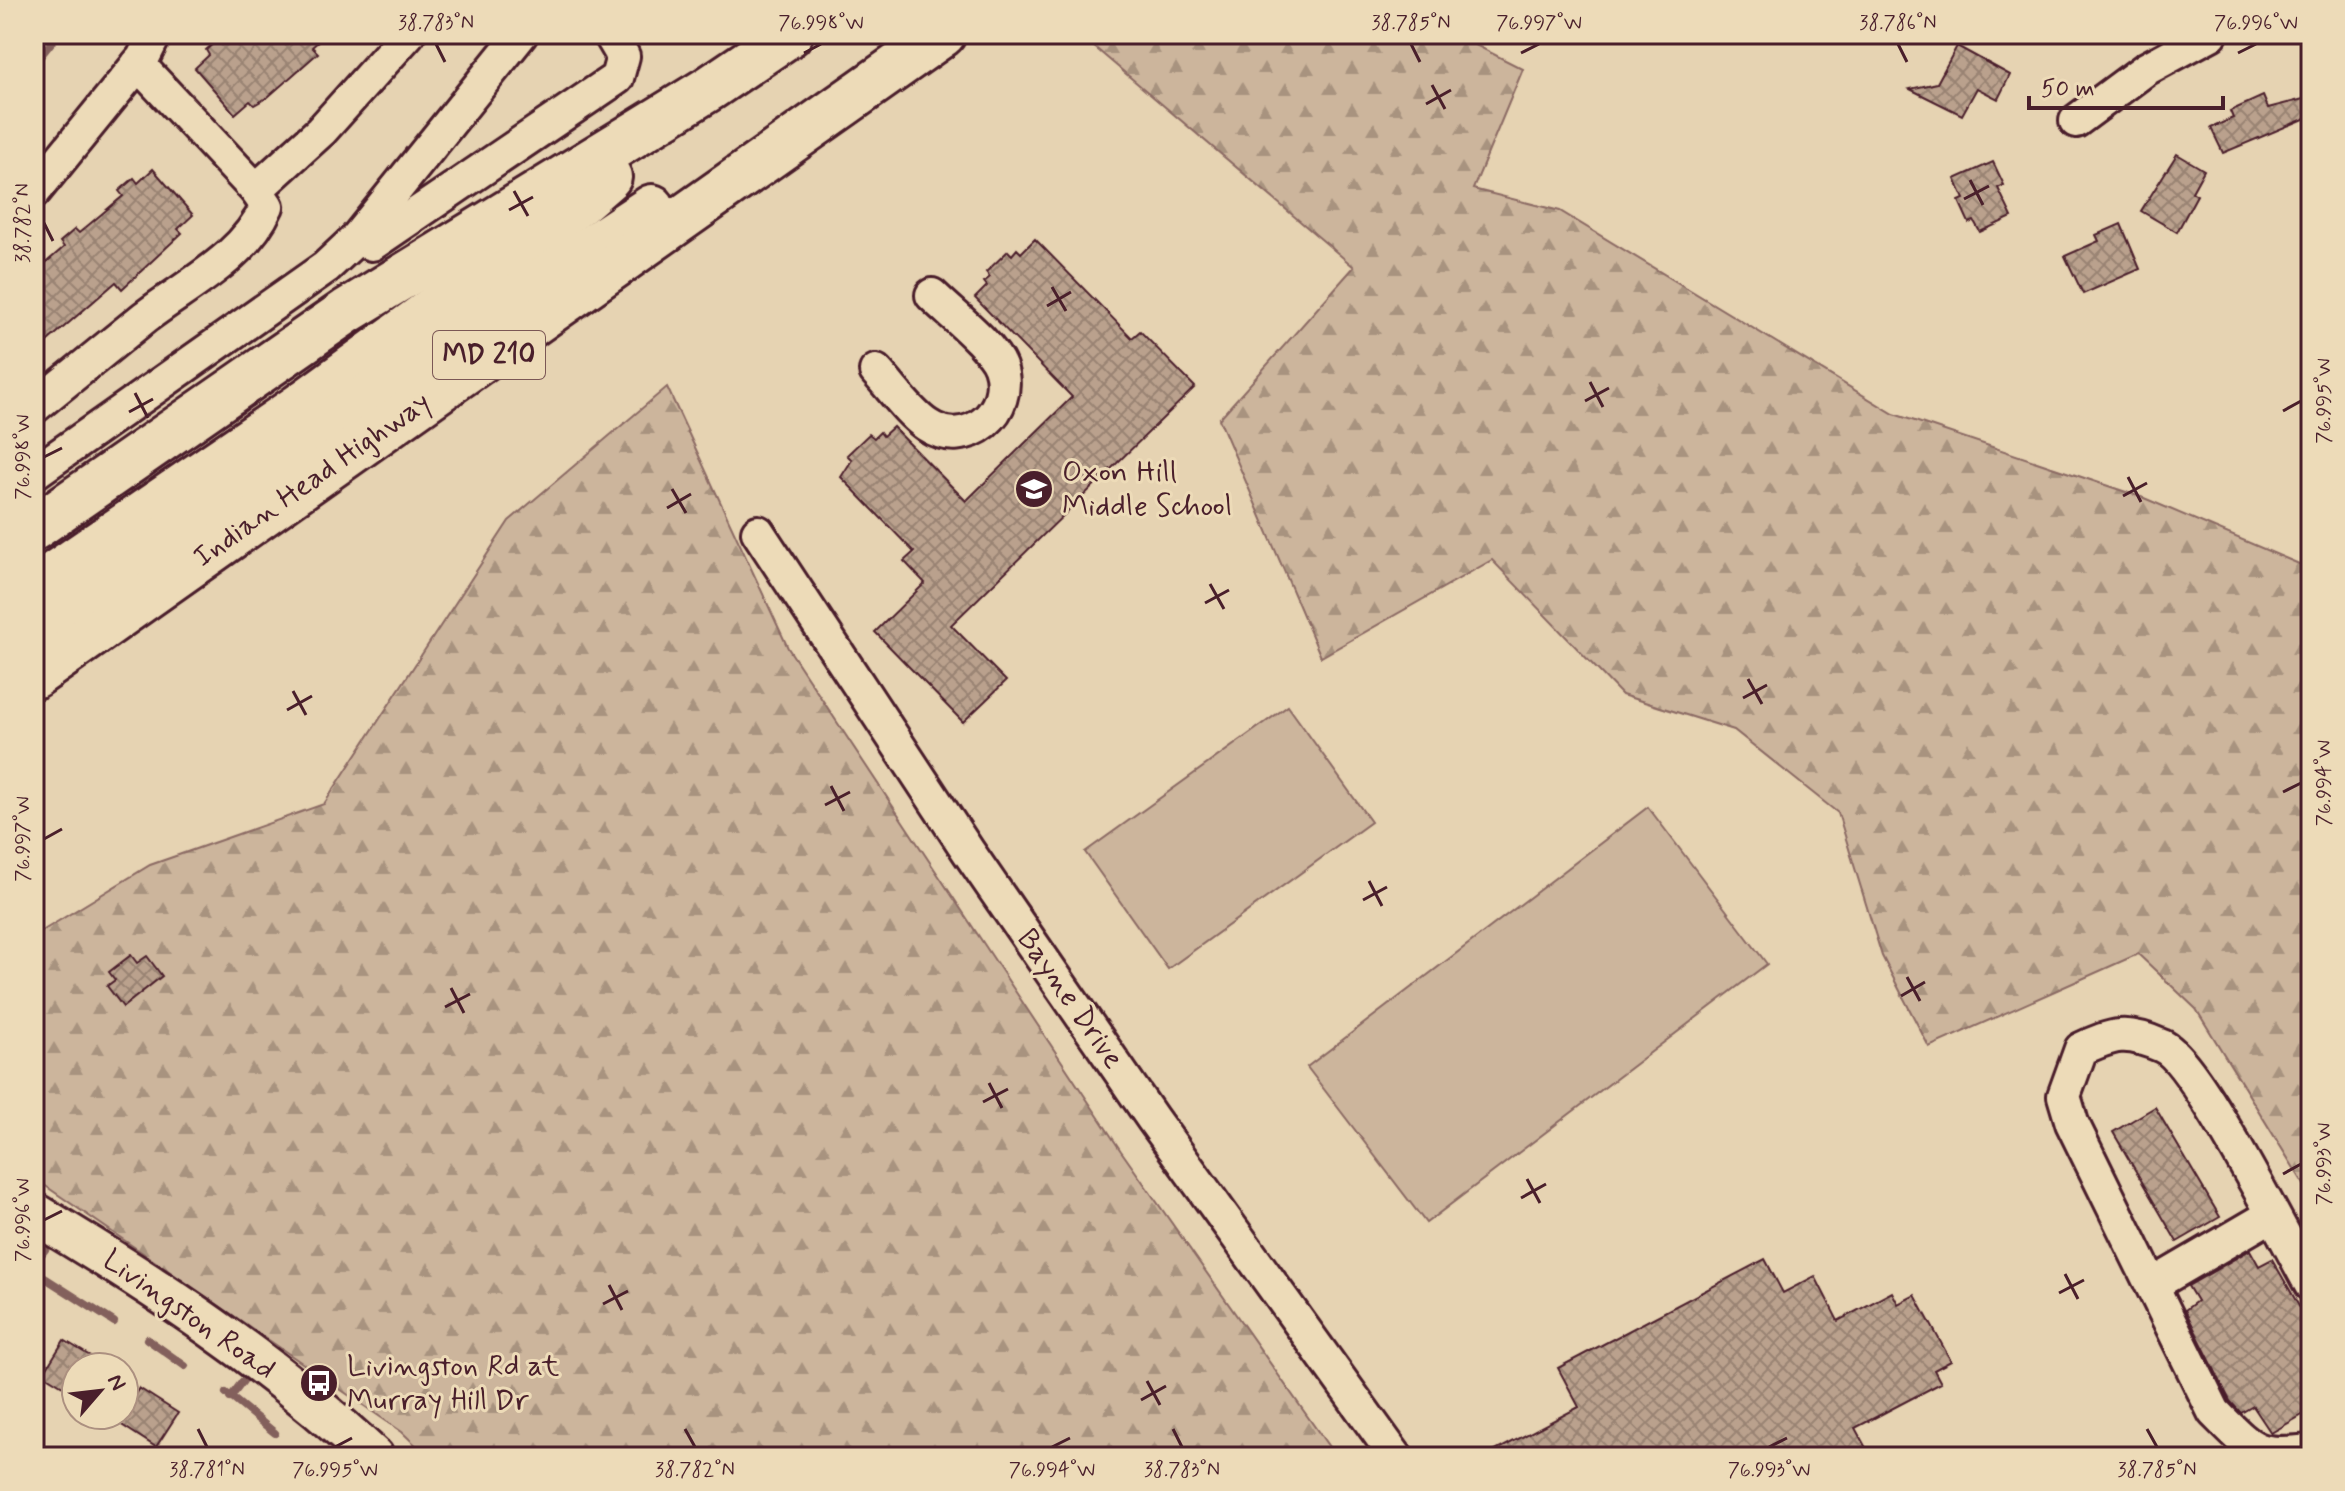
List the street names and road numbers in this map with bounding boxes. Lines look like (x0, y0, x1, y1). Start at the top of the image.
road number: MD 210 (433, 331, 545, 379)
street label: Indian Head Highway (186, 383, 438, 577)
street label: Bayne Drive (1008, 921, 1132, 1077)
street label: Livingston Road (95, 1241, 283, 1389)

